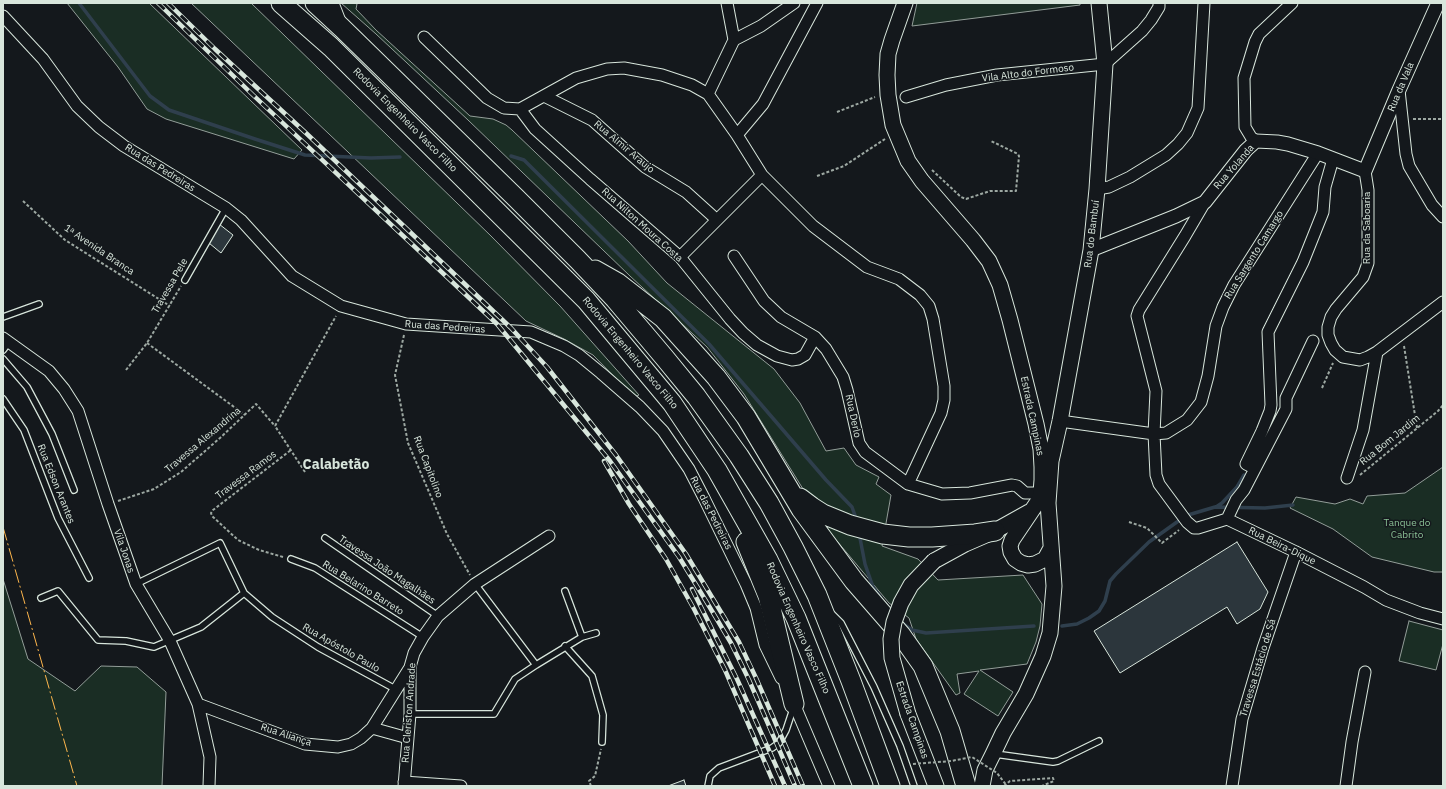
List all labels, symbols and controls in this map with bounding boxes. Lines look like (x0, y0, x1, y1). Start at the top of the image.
street label: Vila Alto do Formoso (981, 61, 1075, 85)
street label: Rua da Vala (1385, 61, 1417, 113)
street label: Rodovia Engenheiro Vasco Filho (350, 65, 460, 175)
street label: Rua Almir Araujo (591, 118, 657, 176)
street label: Rua das Pedreiras (123, 142, 197, 194)
street label: Rua Yolanda (1211, 142, 1257, 192)
street label: Rua Nilton Moura Costa (599, 185, 685, 265)
street label: Rua da Saboaria (1361, 192, 1373, 264)
street label: Rua do Bambuí (1082, 199, 1102, 269)
street label: Rua Sargento Camargo (1222, 209, 1286, 301)
street label: 1ᵃ Avenida Branca (62, 222, 136, 278)
street label: Travessa Pele (149, 256, 191, 316)
street label: Rodovia Engenheiro Vasco Filho (580, 295, 680, 411)
street label: Rua das Pedreiras (404, 318, 486, 336)
street label: Estrada Campinas (1018, 375, 1046, 457)
street label: Rua Derlo (843, 393, 863, 439)
street label: Travessa Alexandrina (163, 405, 243, 475)
street label: Rua Bom Jardim (1357, 412, 1423, 468)
street label: Rua Capitolino (411, 434, 445, 500)
street label: Rua Edson Arantes (35, 442, 77, 526)
street label: Travessa Ramos (213, 448, 279, 502)
district label: Calabetão (303, 457, 369, 473)
street label: Rua das Pedreiras (687, 474, 735, 552)
park label: Tanque do Cabrito (1384, 517, 1430, 540)
street label: Rua Beira-Dique (1246, 525, 1318, 567)
street label: Vila Jonas (111, 527, 137, 575)
street label: Travessa João Magalhães (336, 533, 438, 607)
street label: Rua Belarino Barreto (320, 558, 406, 618)
street label: Rodovia Engenheiro Vasco Filho (764, 560, 832, 696)
street label: Travessa Estácio de Sá (1237, 618, 1279, 718)
street label: Rua Apóstolo Paulo (300, 621, 382, 675)
street label: Rua Cleriston Andrade (400, 662, 418, 764)
street label: Estrada Campinas (893, 680, 931, 760)
street label: Rua Aliança (259, 721, 313, 749)

